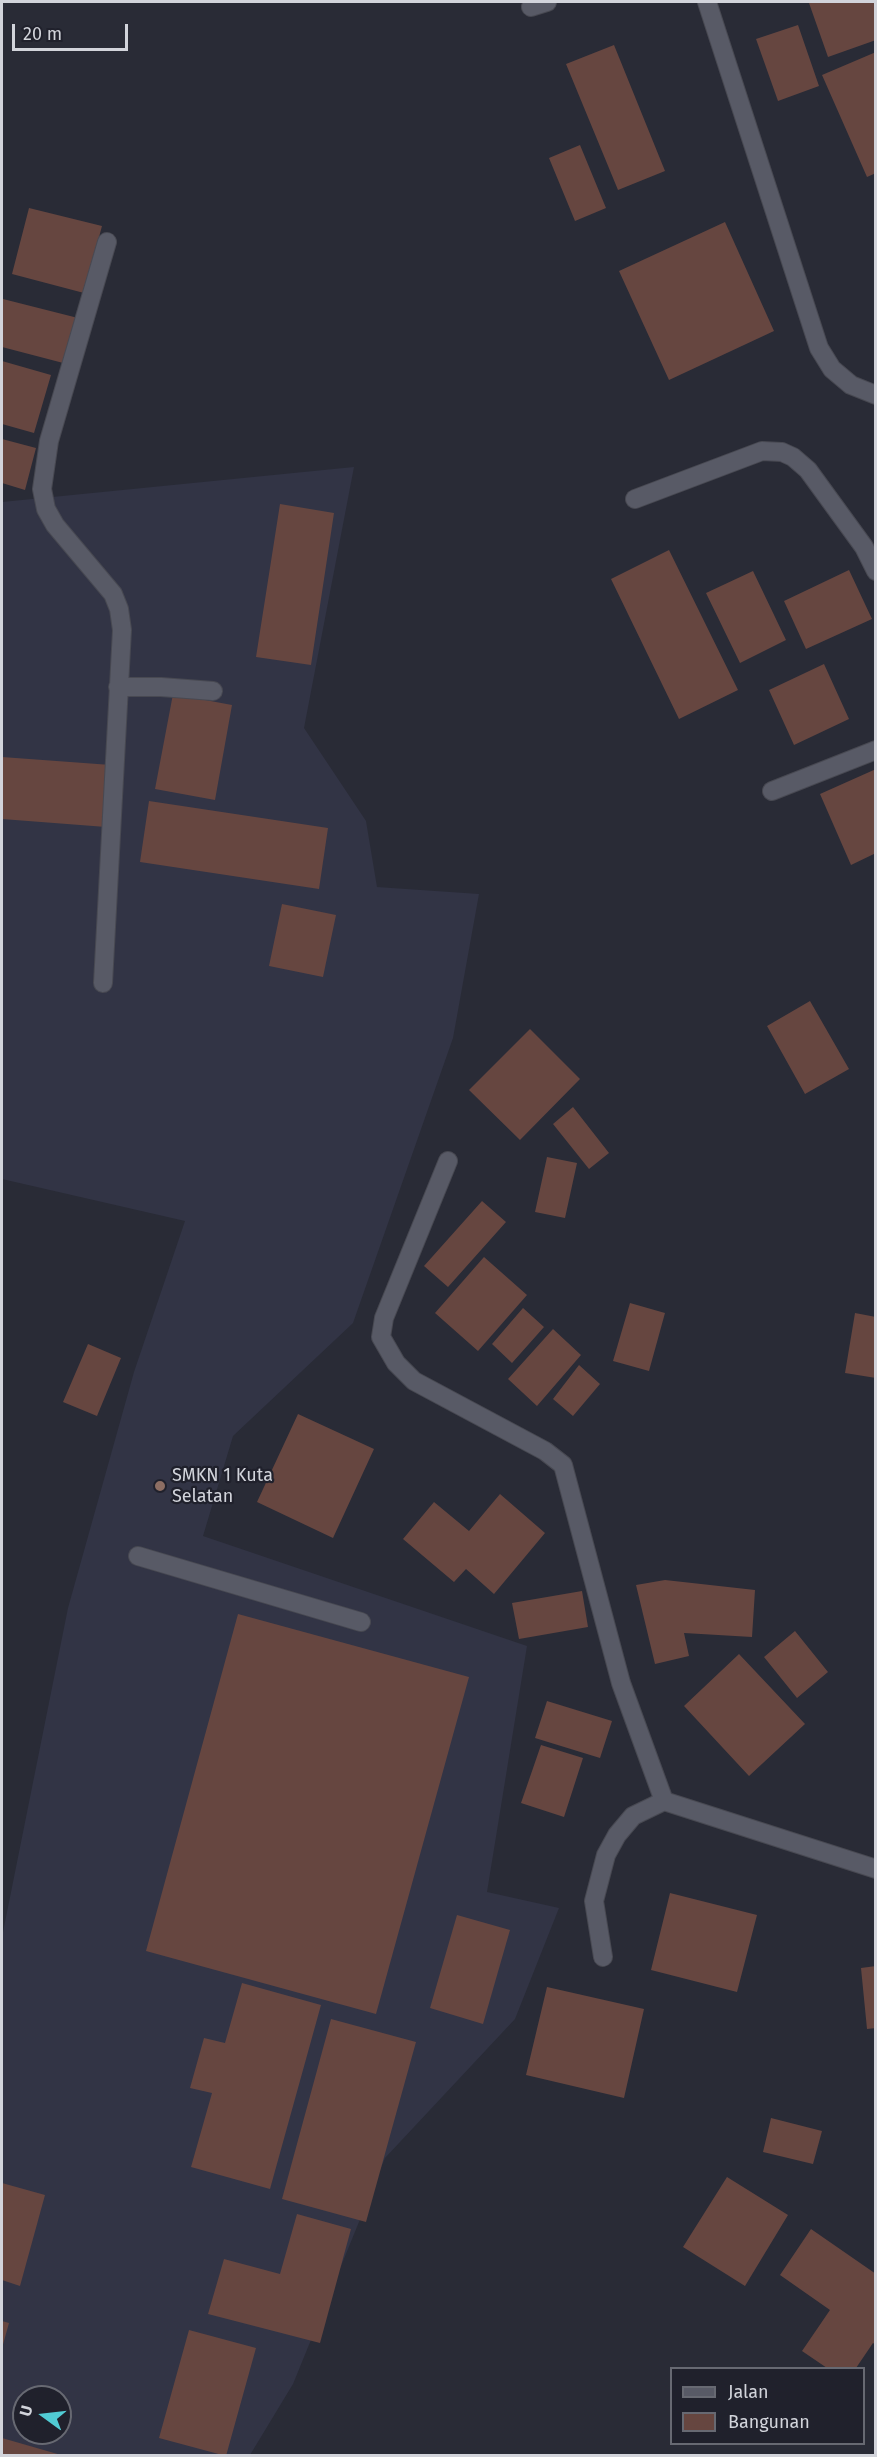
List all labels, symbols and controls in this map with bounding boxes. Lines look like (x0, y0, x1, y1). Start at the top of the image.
scale bar (15, 12, 130, 50)
text: 20 m (23, 23, 62, 45)
place label: SMKN 1 Kuta Selatan (172, 1465, 273, 1508)
marker: SMKN 1 Kuta Selatan (153, 1479, 167, 1493)
legend (670, 2367, 865, 2445)
text: Jalan (728, 2381, 769, 2403)
north arrow (12, 2385, 72, 2445)
text: U (16, 2403, 37, 2418)
text: Bangunan (728, 2411, 810, 2433)

